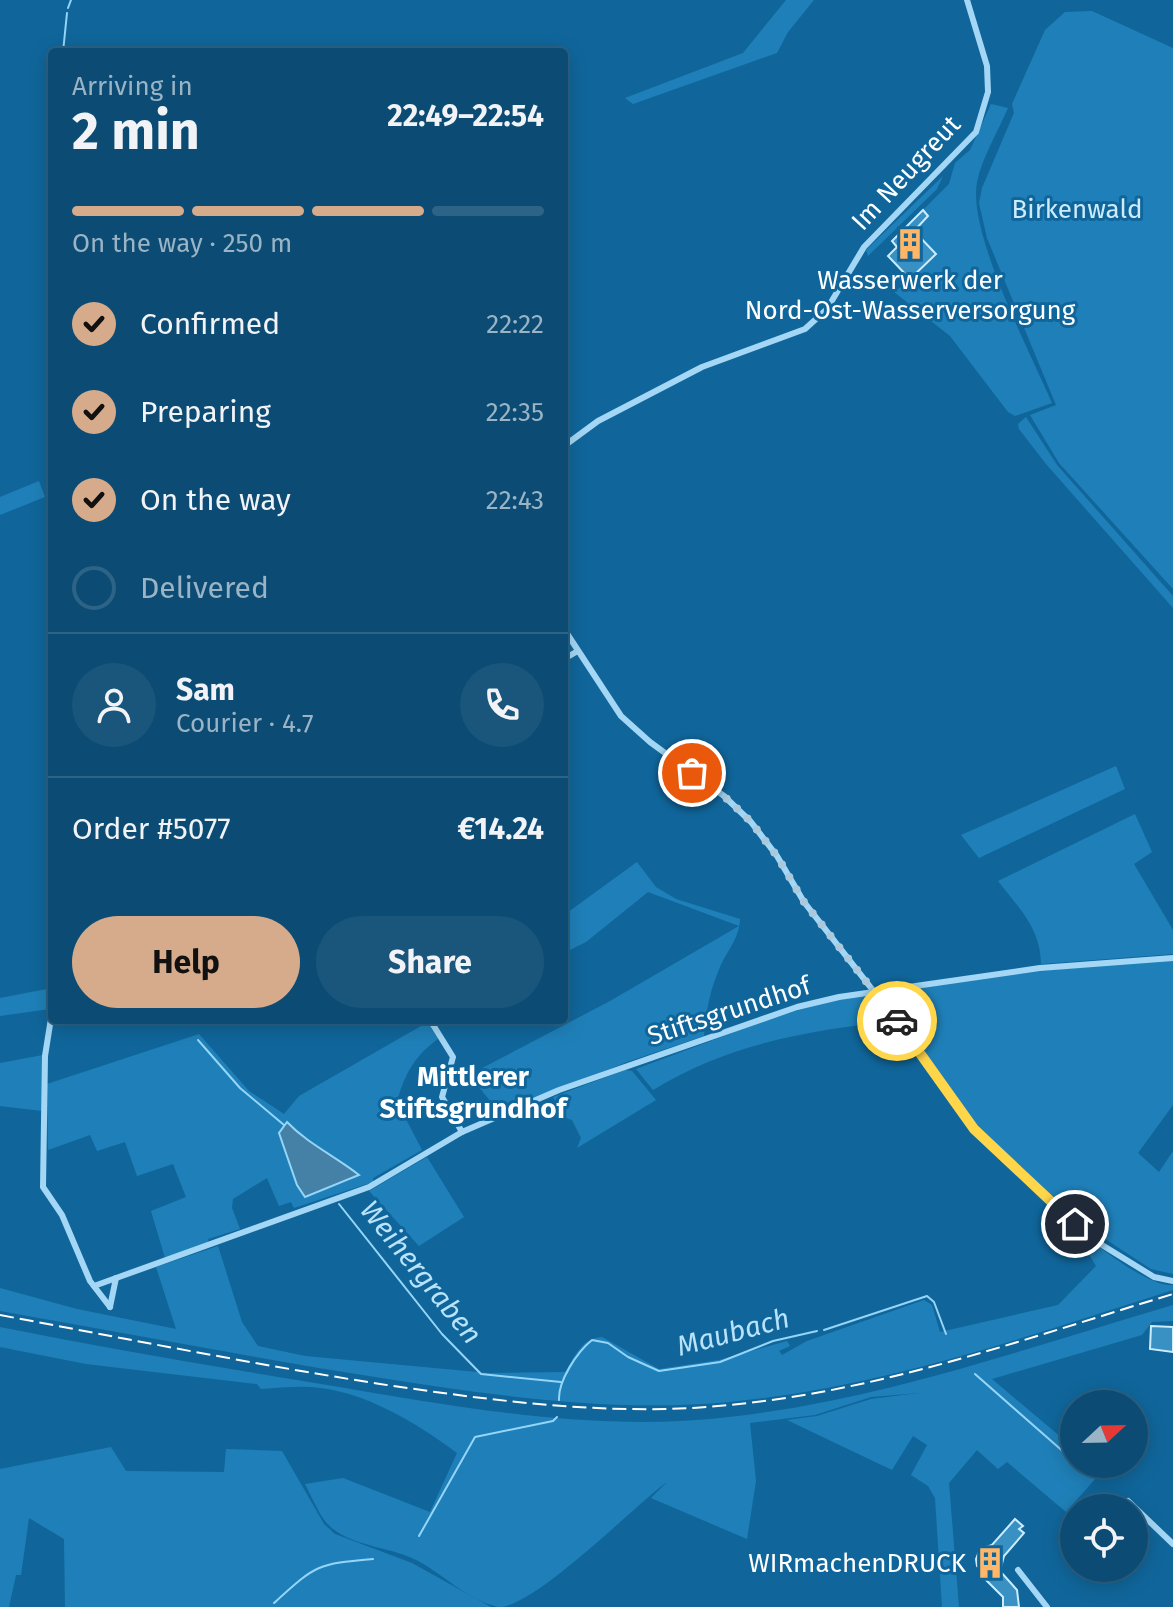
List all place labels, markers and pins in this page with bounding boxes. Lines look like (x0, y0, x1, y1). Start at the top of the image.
building icon: Wasserwerk der Nord-Ost-Wasserversorgung (893, 227, 927, 261)
place label: Wasserwerk der Nord-Ost-Wasserversorgung (745, 265, 1076, 326)
pin (658, 739, 726, 807)
pin (1041, 1190, 1109, 1258)
building icon: WIRmachenDRUCK (973, 1546, 1007, 1580)
place label: WIRmachenDRUCK (748, 1548, 967, 1579)

